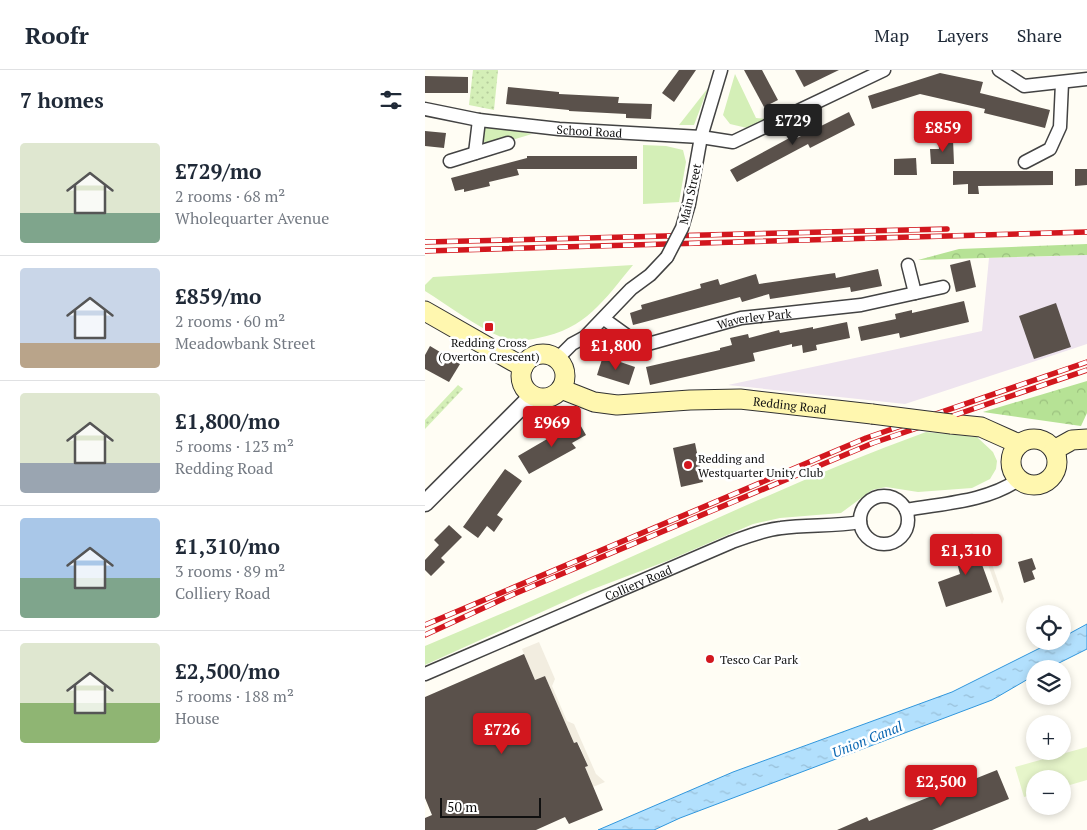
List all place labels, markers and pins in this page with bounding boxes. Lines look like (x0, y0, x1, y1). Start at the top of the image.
pin: £729 (763, 104, 823, 146)
pin: £859 (913, 111, 973, 153)
marker: Redding Cross (Overton Crescent) (483, 321, 495, 333)
pin: £1,800 (575, 328, 657, 371)
place label: Redding Cross (Overton Crescent) (438, 335, 540, 364)
pin: £969 (522, 406, 582, 448)
place label: Redding and Westquarter Unity Club (698, 451, 824, 480)
marker: Redding and Westquarter Unity Club (682, 459, 694, 471)
pin: £1,310 (925, 534, 1007, 576)
place label: Tesco Car Park (720, 652, 799, 667)
marker: Tesco Car Park (704, 653, 716, 665)
pin: £726 (472, 712, 532, 755)
pin: £2,500 (900, 764, 982, 807)

